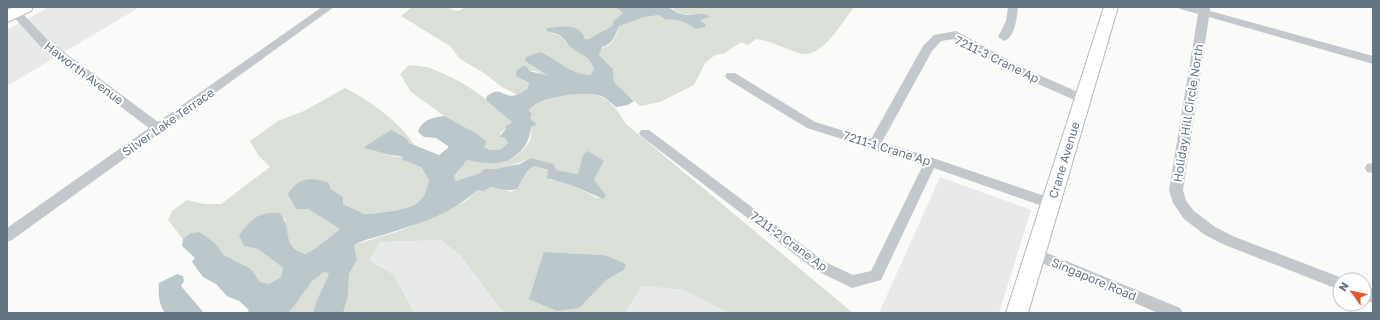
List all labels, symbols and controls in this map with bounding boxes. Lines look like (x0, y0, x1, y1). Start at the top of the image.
street label: 7211-3 Crane Ap (952, 32, 1042, 86)
street label: Haworth Avenue (42, 38, 126, 108)
street label: Holiday Hill Circle North (1170, 43, 1206, 183)
street label: Silver Lake Terrace (119, 85, 217, 159)
street label: Crane Avenue (1045, 120, 1083, 200)
street label: 7211-1 Crane Ap (841, 128, 933, 168)
street label: 7211-2 Crane Ap (747, 208, 831, 274)
street label: Singapore Road (1049, 254, 1139, 304)
north arrow (1332, 272, 1372, 312)
text: N (1335, 279, 1351, 293)

